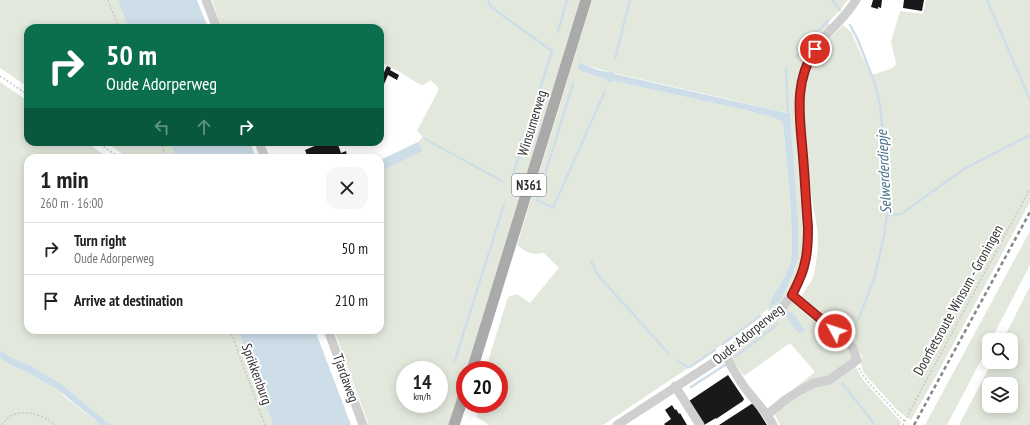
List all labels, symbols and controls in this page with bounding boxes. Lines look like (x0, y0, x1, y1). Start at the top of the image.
pin (798, 32, 832, 66)
text: 50 m (106, 36, 157, 73)
icon: arrive (804, 38, 826, 60)
icon: right (40, 40, 92, 92)
text: Oude Adorperweg (106, 72, 217, 95)
street label: Winsumerweg (513, 88, 551, 158)
icon: left (151, 116, 173, 138)
icon: ahead (193, 116, 215, 138)
icon: right (235, 116, 257, 138)
water label: Selwerderdiepje (872, 129, 895, 214)
text: 1 min (40, 164, 88, 195)
button: close (326, 167, 368, 209)
road number: N361 (512, 174, 546, 196)
text: 260 m · 16:00 (40, 195, 103, 212)
street label: Doorfietsroute Winsum - Groningen (909, 221, 1007, 379)
text: Turn right (74, 231, 126, 250)
icon: right (40, 238, 62, 260)
text: 50 m (342, 239, 368, 258)
text: Oude Adorperweg (74, 250, 154, 267)
icon: arrive (40, 290, 62, 312)
text: Arrive at destination (74, 291, 183, 310)
text: 210 m (335, 291, 368, 310)
street label: Oude Adorperweg (709, 300, 787, 368)
position arrow (814, 310, 856, 352)
map controls (982, 333, 1018, 413)
button: search (982, 333, 1018, 369)
street label: Sprikkenburg (238, 341, 276, 407)
street label: Tjardaweg (329, 351, 363, 405)
speed limit sign: 20 (456, 361, 508, 413)
text: 14 (412, 369, 432, 395)
button: layers (982, 377, 1018, 413)
text: km/h (413, 390, 431, 403)

